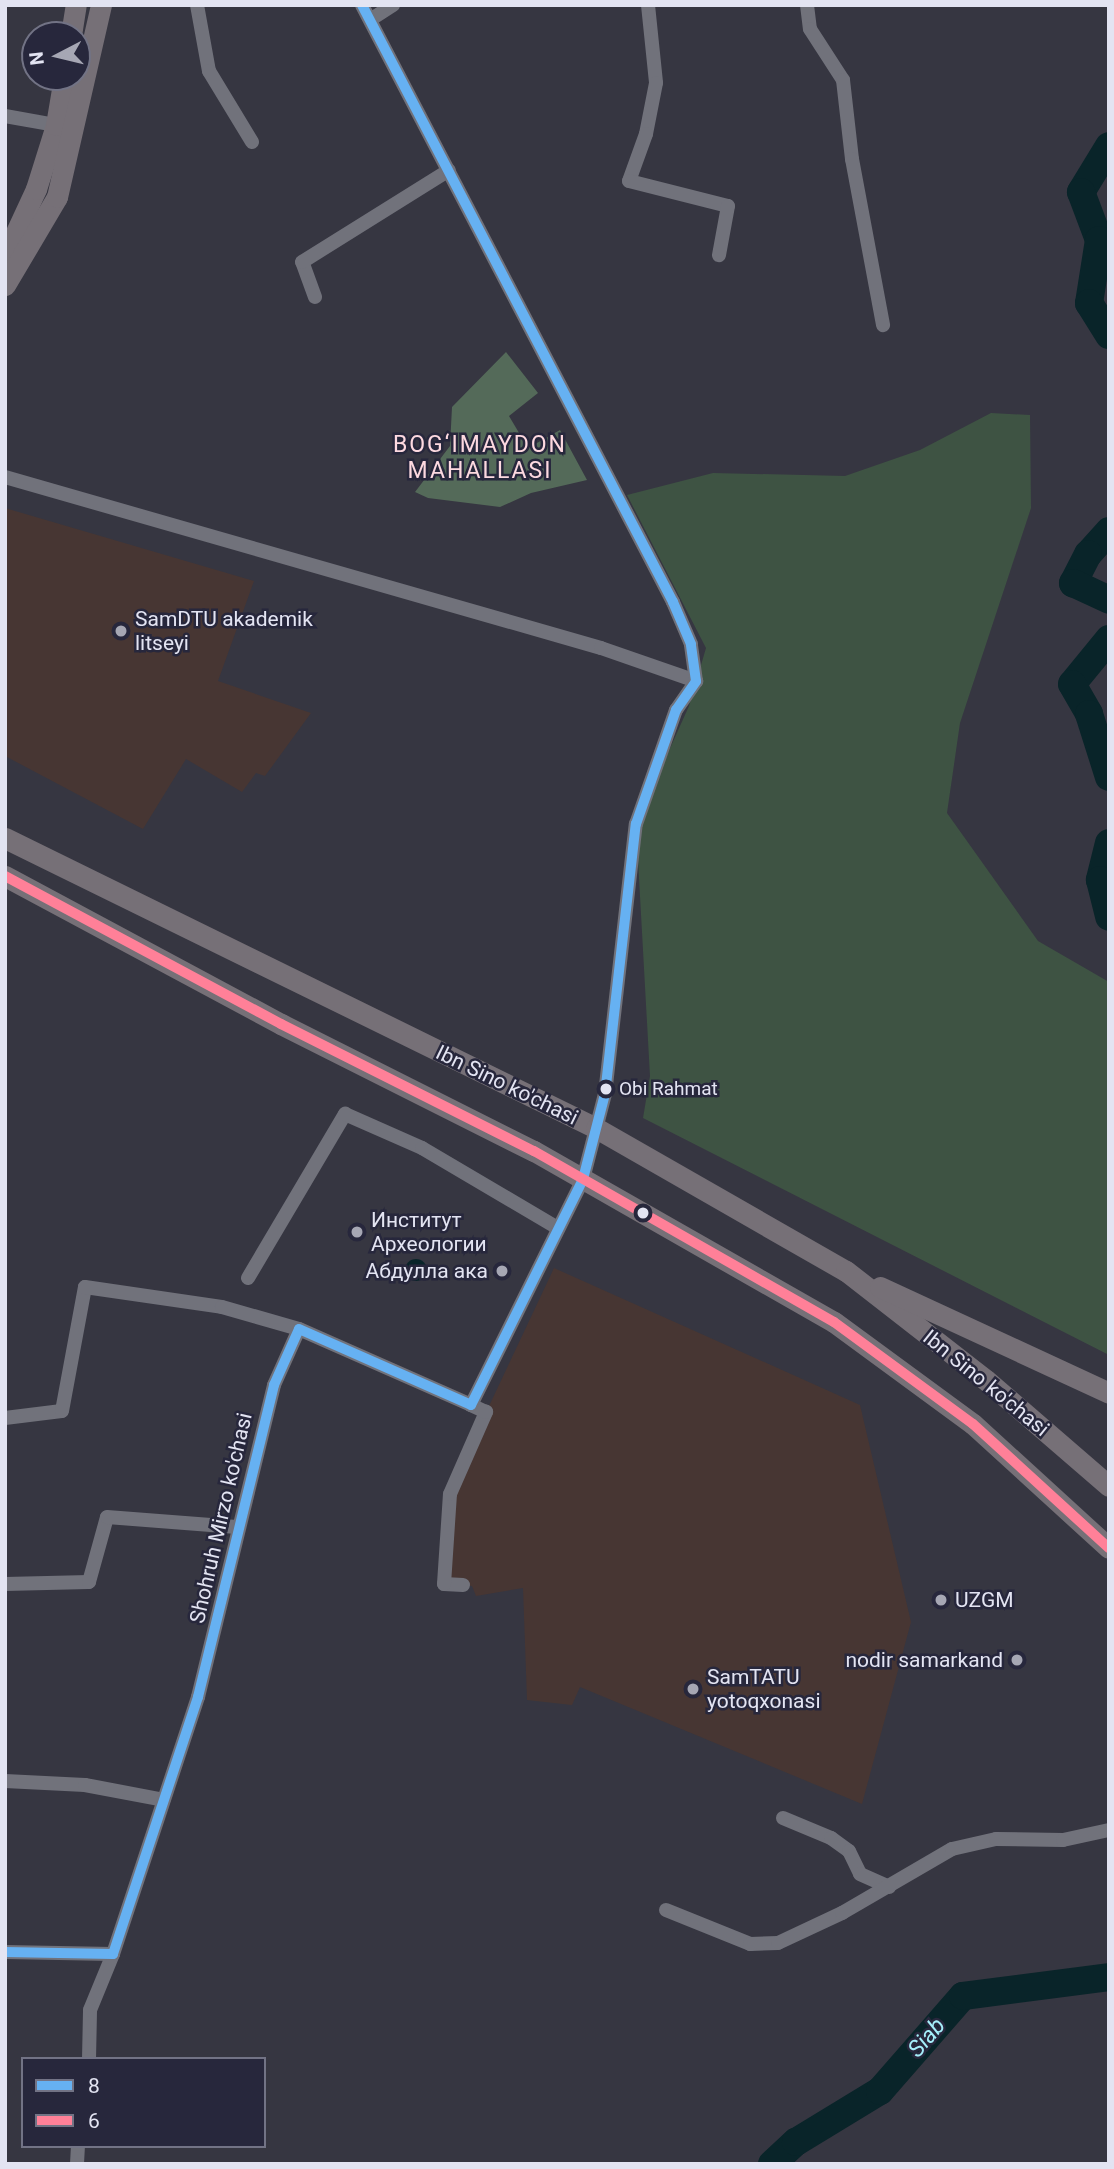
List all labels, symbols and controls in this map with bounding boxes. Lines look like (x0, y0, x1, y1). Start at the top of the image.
north arrow (21, 21, 91, 91)
text: N (24, 50, 49, 66)
district label: BOG‘IMAYDON MAHALLASI (394, 431, 566, 485)
place label: SamDTU akademik litseyi (135, 606, 313, 656)
marker: SamDTU akademik litseyi (113, 623, 129, 639)
street label: Ibn Sino ko'chasi (432, 1040, 582, 1130)
place label: Obi Rahmat (619, 1078, 718, 1100)
marker: Obi Rahmat (599, 1082, 613, 1096)
unlabelled marker (636, 1206, 650, 1220)
place label: Институт Археологии (371, 1207, 487, 1257)
marker: Институт Археологии (349, 1224, 365, 1240)
place label: Абдулла ака (366, 1258, 488, 1284)
marker: Абдулла ака (494, 1263, 510, 1279)
street label: Ibn Sino ko'chasi (918, 1324, 1054, 1442)
street label: Shohruh Mirzo ko'chasi (185, 1410, 257, 1626)
place label: UZGM (955, 1587, 1014, 1613)
marker: UZGM (933, 1592, 949, 1608)
place label: nodir samarkand (845, 1647, 1003, 1673)
marker: nodir samarkand (1009, 1652, 1025, 1668)
place label: SamTATU yotoqxonasi (707, 1664, 820, 1714)
marker: SamTATU yotoqxonasi (685, 1681, 701, 1697)
water label: Siab (902, 2013, 952, 2063)
legend (21, 2057, 266, 2148)
text: 8 (88, 2074, 100, 2098)
text: 6 (88, 2109, 100, 2133)

